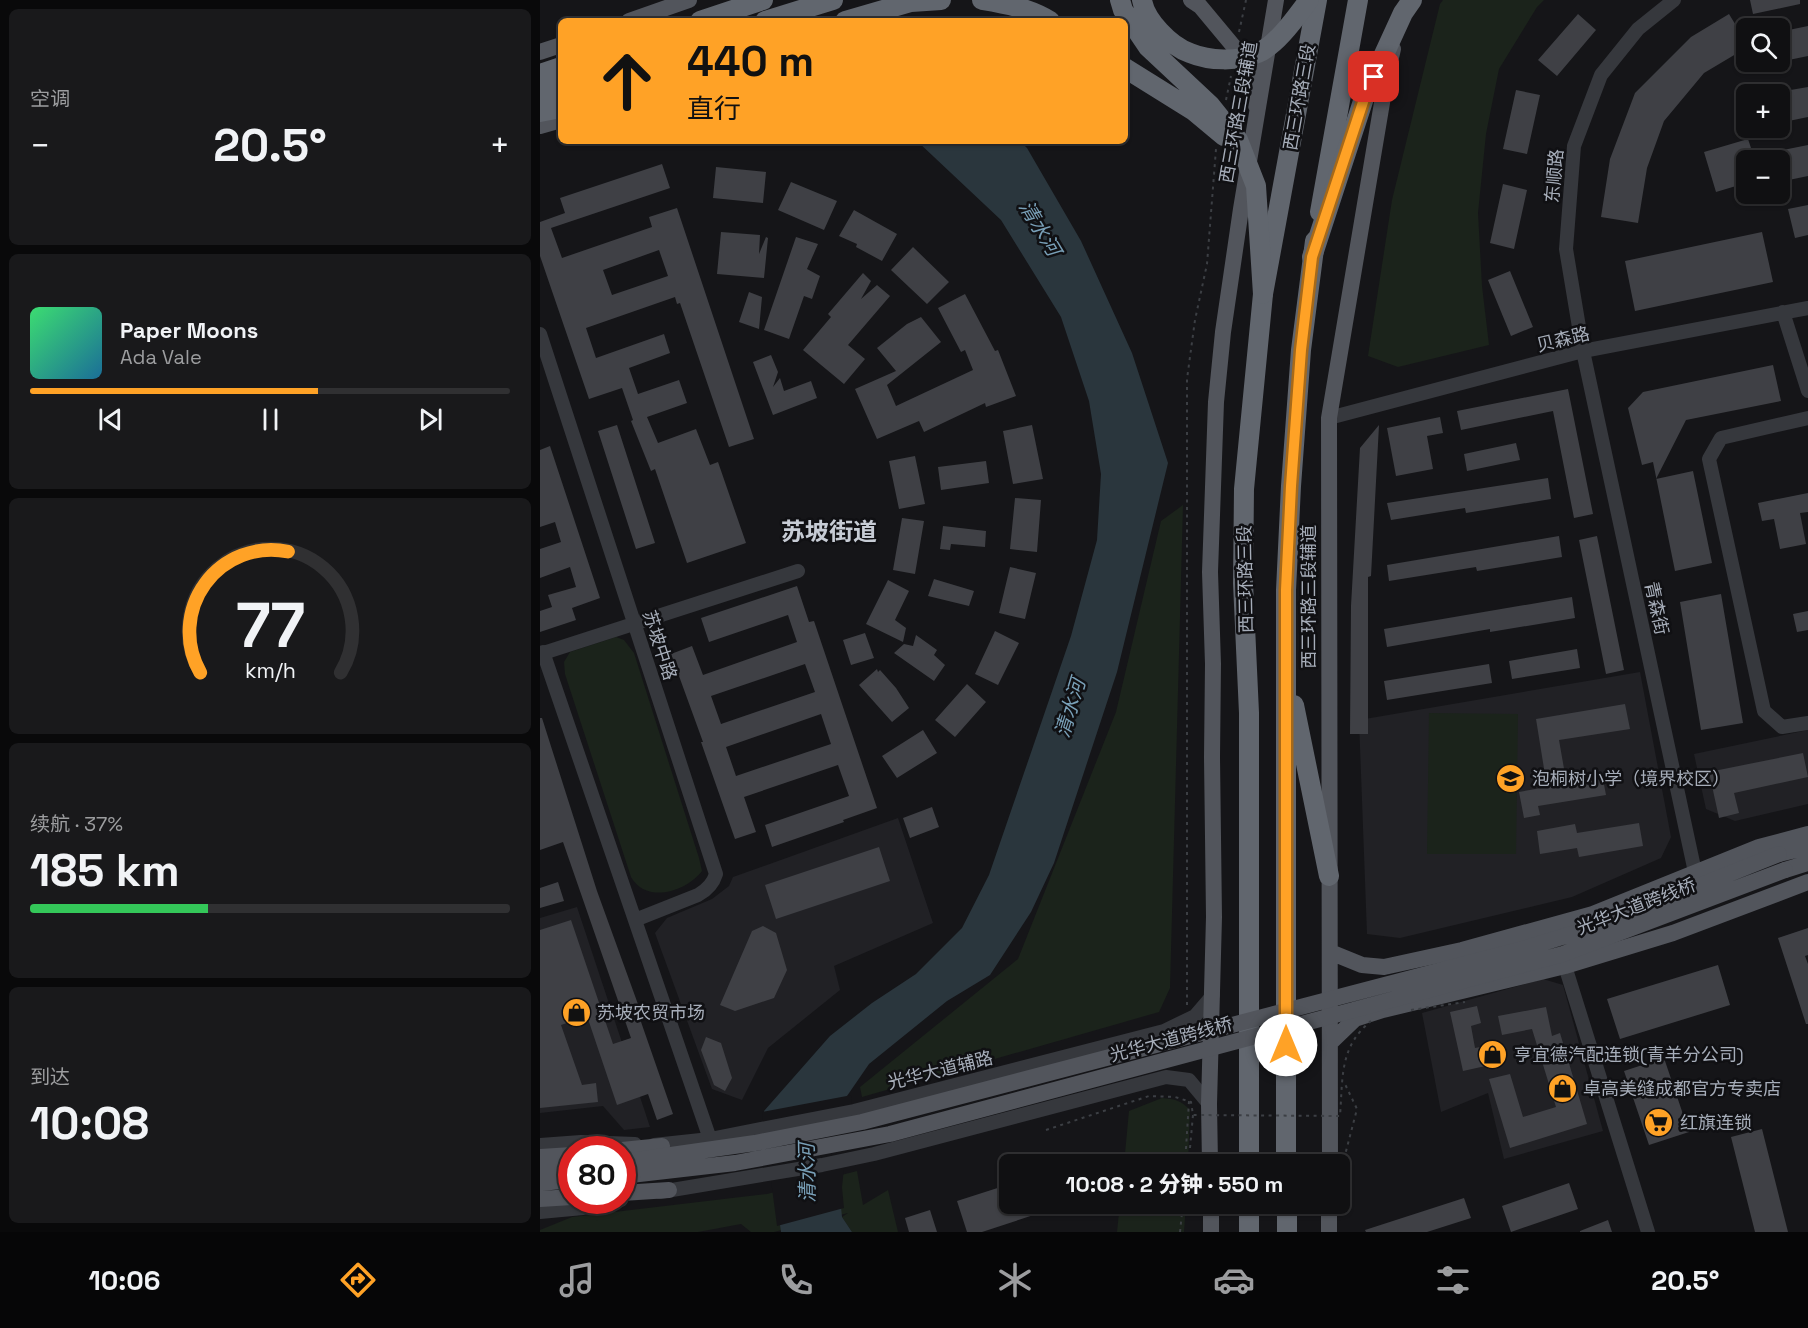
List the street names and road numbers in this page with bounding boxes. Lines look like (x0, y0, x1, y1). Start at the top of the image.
street label: 西三环路三段辅道 (1214, 39, 1262, 185)
street label: 西三环路三段 (1278, 42, 1320, 152)
street label: 东顺路 (1540, 148, 1568, 204)
street label: 贝森路 (1534, 321, 1592, 357)
street label: 西三环路三段 (1233, 525, 1257, 633)
street label: 西三环路三段辅道 (1297, 525, 1320, 669)
street label: 青森街 (1640, 579, 1674, 637)
street label: 苏坡中路 (638, 607, 682, 683)
street label: 光华大道跨线桥 (1573, 873, 1699, 939)
street label: 光华大道跨线桥 (1107, 1012, 1235, 1066)
street label: 光华大道辅路 (885, 1046, 995, 1094)

